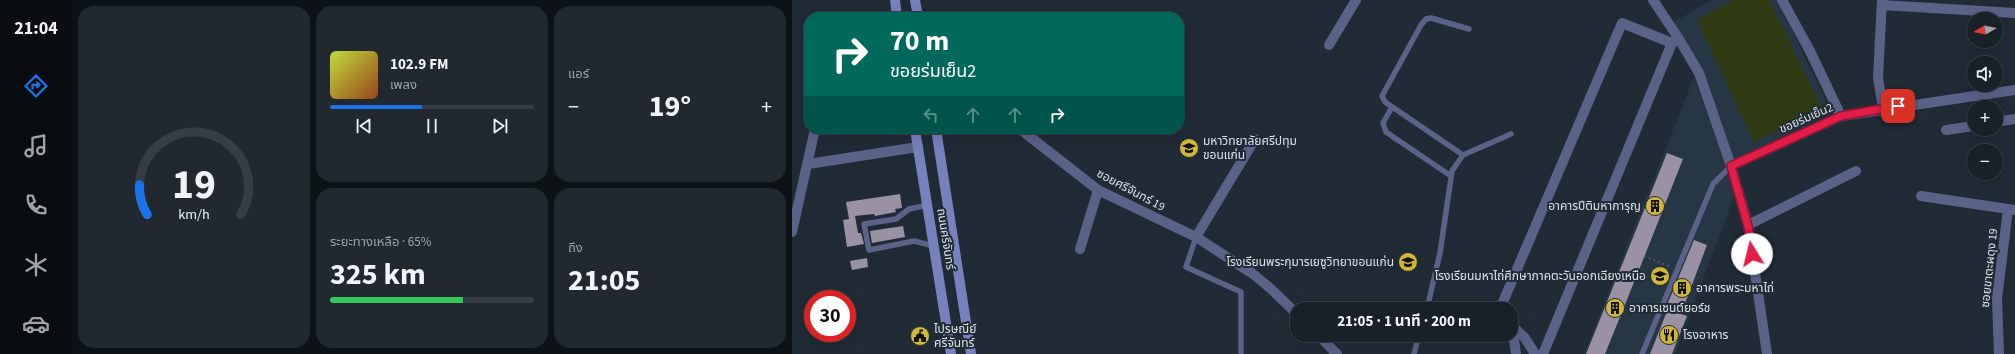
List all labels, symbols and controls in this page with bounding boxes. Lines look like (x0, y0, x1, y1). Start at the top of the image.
north arrow (1967, 12, 2003, 48)
map controls (1967, 12, 2003, 180)
text: 21:04 (14, 16, 58, 41)
text: 70 m (890, 21, 949, 61)
icon: right (824, 28, 876, 80)
text: 102.9 FM (390, 54, 448, 75)
button: sound (1967, 56, 2003, 92)
text: ขอยร่มเย็น2 (890, 59, 976, 84)
text: แอร์ (568, 65, 589, 83)
icon: directions (22, 72, 50, 100)
text: เพลง (390, 76, 417, 94)
text: 19° (649, 85, 691, 128)
pin (1881, 89, 1915, 123)
text: − (568, 91, 579, 123)
text: + (761, 91, 772, 123)
icon: arrive (1887, 95, 1909, 117)
street label: ขอยร่มเย็น2 (1777, 99, 1836, 138)
button: + (1967, 100, 2003, 136)
icon: left (920, 104, 942, 126)
icon: ahead (962, 104, 984, 126)
icon: ahead (1004, 104, 1026, 126)
icon: right (1046, 104, 1068, 126)
icon: previous (353, 115, 375, 137)
icon: pause (421, 115, 443, 137)
icon: next (489, 115, 511, 137)
icon: music (22, 132, 50, 160)
place label: มหาวิทยาลัยศรีปทุม ขอนแก่น (1203, 133, 1297, 164)
school or university icon: มหาวิทยาลัยศรีปทุม ขอนแก่น (1178, 137, 1200, 159)
button: − (1967, 144, 2003, 180)
text: 19 (172, 155, 216, 215)
street label: ซอยศรีจันทร์ 19 (1094, 165, 1168, 216)
icon: phone (22, 191, 50, 219)
building icon: อาคารปีติมหาการุญ (1644, 195, 1666, 217)
place label: อาคารปีติมหาการุญ (1548, 198, 1641, 215)
text: km/h (178, 204, 210, 225)
street label: ถนนศรีจันทร์ (932, 207, 959, 272)
street label: ซอยขาตะผดุง 19 (1977, 227, 2002, 309)
text: ระยะทางเหลือ · 65% (330, 233, 431, 251)
position arrow (1731, 233, 1773, 275)
text: ถึง (568, 239, 583, 257)
icon: climate (22, 251, 50, 279)
school or university icon: โรงเรียนพระกุมารเยซูวิทยาขอนแก่น (1397, 251, 1419, 273)
text: 325 km (330, 253, 426, 296)
place label: โรงเรียนพระกุมารเยซูวิทยาขอนแก่น (1226, 254, 1394, 271)
text: 21:05 (568, 259, 640, 302)
school or university icon: โรงเรียนมหาไถ่ศึกษาภาคตะวันออกเฉียงเหนือ (1649, 265, 1671, 287)
place label: โรงเรียนมหาไถ่ศึกษาภาคตะวันออกเฉียงเหนือ (1435, 268, 1646, 285)
building icon: อาคารพระมหาไถ่ (1671, 277, 1693, 299)
place label: อาคารพระมหาไถ่ (1696, 280, 1774, 297)
speed limit sign: 30 (804, 290, 856, 342)
building icon: อาคารเซนต์ยอร์ช (1604, 297, 1626, 319)
place label: อาคารเซนต์ยอร์ช (1629, 300, 1710, 317)
icon: car (22, 310, 50, 338)
text: 21:05 · 1 นาที · 200 m (1337, 311, 1471, 332)
place label: ไปรษณีย์ ศรีจันทร์ (933, 321, 976, 352)
restaurant icon: โรงอาหาร (1658, 324, 1680, 346)
public building icon: ไปรษณีย์ ศรีจันทร์ (909, 325, 931, 347)
place label: โรงอาหาร (1683, 327, 1729, 344)

